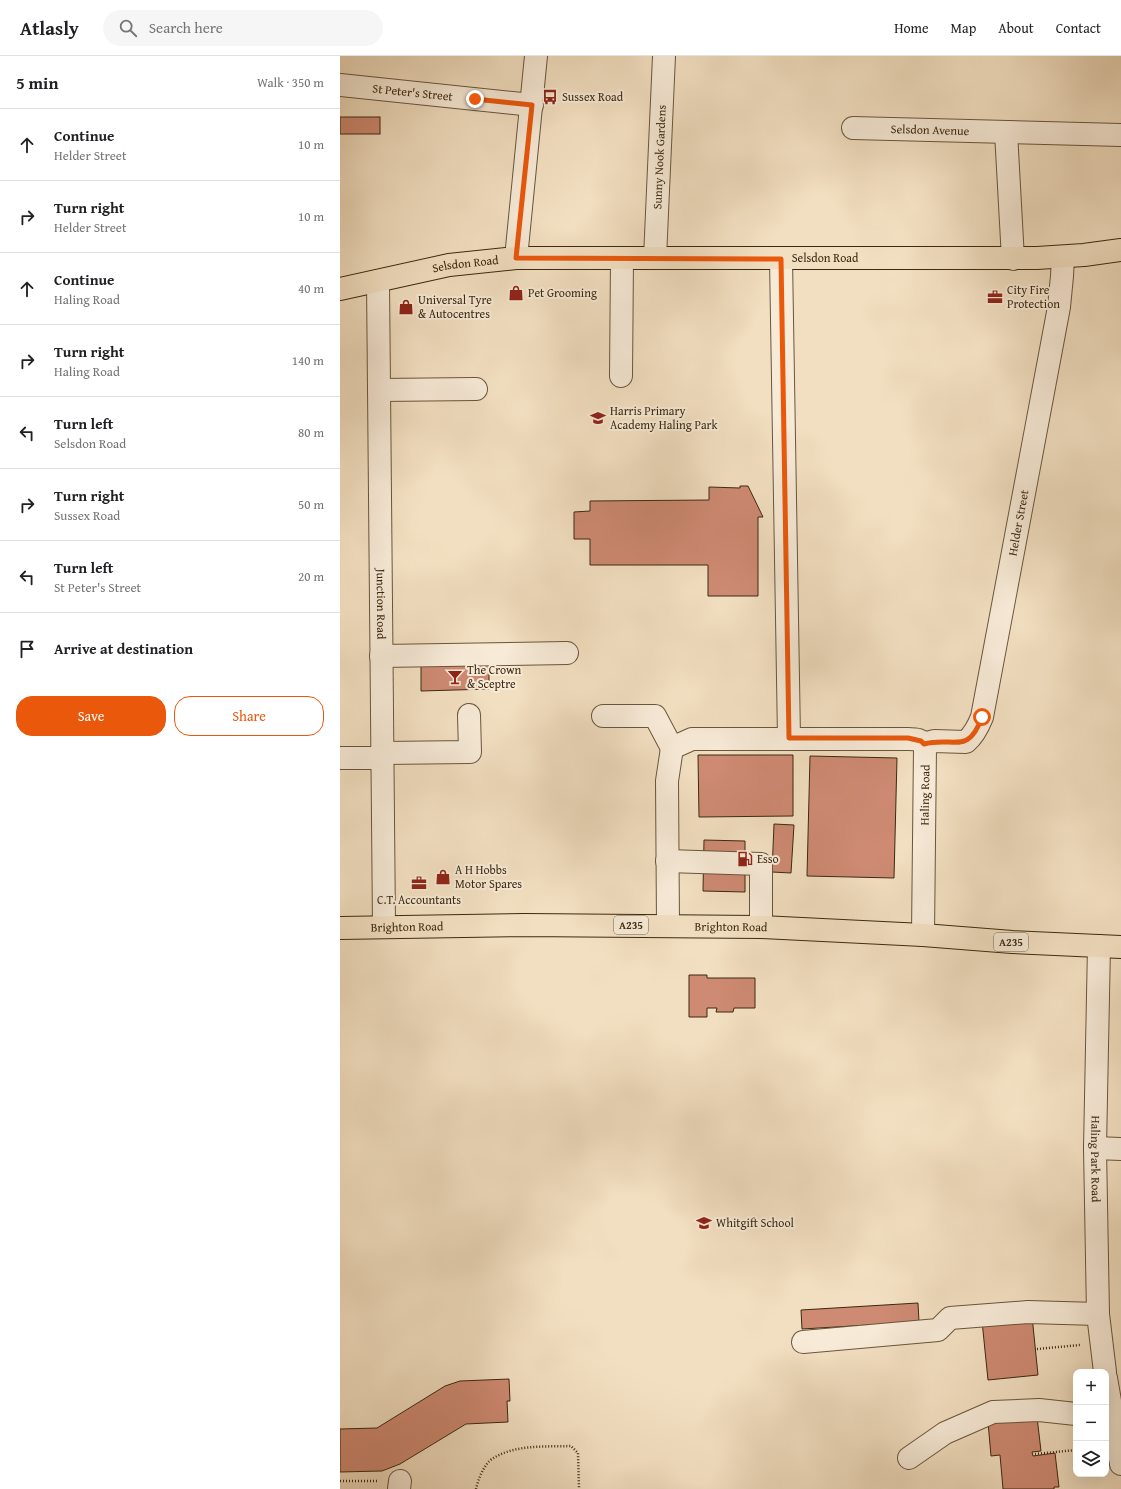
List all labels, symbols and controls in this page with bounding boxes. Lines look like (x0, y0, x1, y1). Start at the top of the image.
search box (103, 10, 383, 46)
text: Atlasly (20, 14, 79, 42)
icon: search (117, 17, 139, 39)
text: Search here (149, 17, 223, 38)
text: Home (894, 18, 929, 38)
text: Map (951, 18, 976, 38)
text: About (998, 18, 1034, 38)
text: Contact (1056, 18, 1101, 38)
text: 5 min (16, 70, 58, 95)
text: Walk · 350 m (257, 73, 324, 92)
street label: St Peter's Street (372, 79, 454, 105)
bus stop icon: Sussex Road (541, 88, 559, 106)
place label: Sussex Road (562, 88, 624, 105)
route end (466, 90, 484, 108)
street label: Sunny Nook Gardens (648, 104, 670, 210)
street label: Selsdon Avenue (891, 120, 970, 139)
text: Continue (54, 125, 115, 146)
icon: ahead (16, 134, 38, 156)
text: 10 m (298, 135, 324, 154)
text: Helder Street (54, 146, 127, 165)
text: Turn right (54, 197, 125, 218)
icon: right (16, 206, 38, 228)
text: 10 m (298, 207, 324, 226)
text: Helder Street (54, 218, 127, 237)
street label: Selsdon Road (792, 249, 859, 266)
street label: Selsdon Road (430, 251, 500, 276)
text: Continue (54, 269, 115, 290)
icon: ahead (16, 278, 38, 300)
text: 40 m (298, 279, 324, 298)
place label: City Fire Protection (1007, 281, 1060, 312)
shop icon: Pet Grooming (507, 284, 525, 302)
place label: Pet Grooming (528, 284, 597, 301)
office icon: City Fire Protection (986, 288, 1004, 306)
text: Haling Road (54, 290, 120, 309)
place label: Universal Tyre & Autocentres (418, 291, 492, 322)
shop icon: Universal Tyre & Autocentres (397, 298, 415, 316)
text: Turn right (54, 341, 125, 362)
icon: right (16, 350, 38, 372)
text: 140 m (292, 351, 324, 370)
text: Haling Road (54, 362, 120, 381)
place label: Harris Primary Academy Haling Park (610, 402, 719, 433)
school or university icon: Harris Primary Academy Haling Park (589, 409, 607, 427)
text: Turn left (54, 413, 113, 434)
icon: left (16, 422, 38, 444)
text: 80 m (298, 423, 324, 442)
text: Selsdon Road (54, 434, 126, 453)
text: Turn right (54, 485, 125, 506)
street label: Helder Street (1003, 487, 1033, 557)
icon: right (16, 494, 38, 516)
text: 50 m (298, 495, 324, 514)
text: Sussex Road (54, 506, 120, 525)
text: Turn left (54, 557, 113, 578)
icon: left (16, 566, 38, 588)
text: 20 m (298, 567, 324, 586)
street label: Junction Road (373, 567, 390, 640)
text: St Peter's Street (54, 578, 141, 597)
icon: arrive (16, 638, 38, 660)
text: Arrive at destination (54, 638, 193, 659)
place label: The Crown & Sceptre (467, 661, 521, 692)
bar icon: The Crown & Sceptre (446, 668, 464, 686)
button: Save (16, 696, 166, 736)
button: Share (174, 696, 324, 736)
route start (973, 708, 991, 726)
street label: Haling Road (915, 764, 934, 826)
fuel station icon: Esso (736, 850, 754, 868)
place label: Esso (757, 850, 779, 867)
place label: A H Hobbs Motor Spares (455, 861, 522, 892)
shop icon: A H Hobbs Motor Spares (434, 868, 452, 886)
office icon: C.T. Accountants (410, 874, 428, 892)
place label: C.T. Accountants (377, 891, 461, 908)
road number: A235 (614, 916, 648, 934)
street label: Brighton Road (370, 917, 444, 935)
street label: Brighton Road (695, 917, 768, 935)
road number: A235 (994, 933, 1028, 951)
street label: Haling Park Road (1087, 1115, 1105, 1203)
school or university icon: Whitgift School (695, 1214, 713, 1232)
place label: Whitgift School (716, 1214, 795, 1231)
map controls (1073, 1369, 1109, 1477)
button: + (1073, 1369, 1109, 1405)
button: − (1073, 1405, 1109, 1441)
button: layers (1073, 1441, 1109, 1477)

